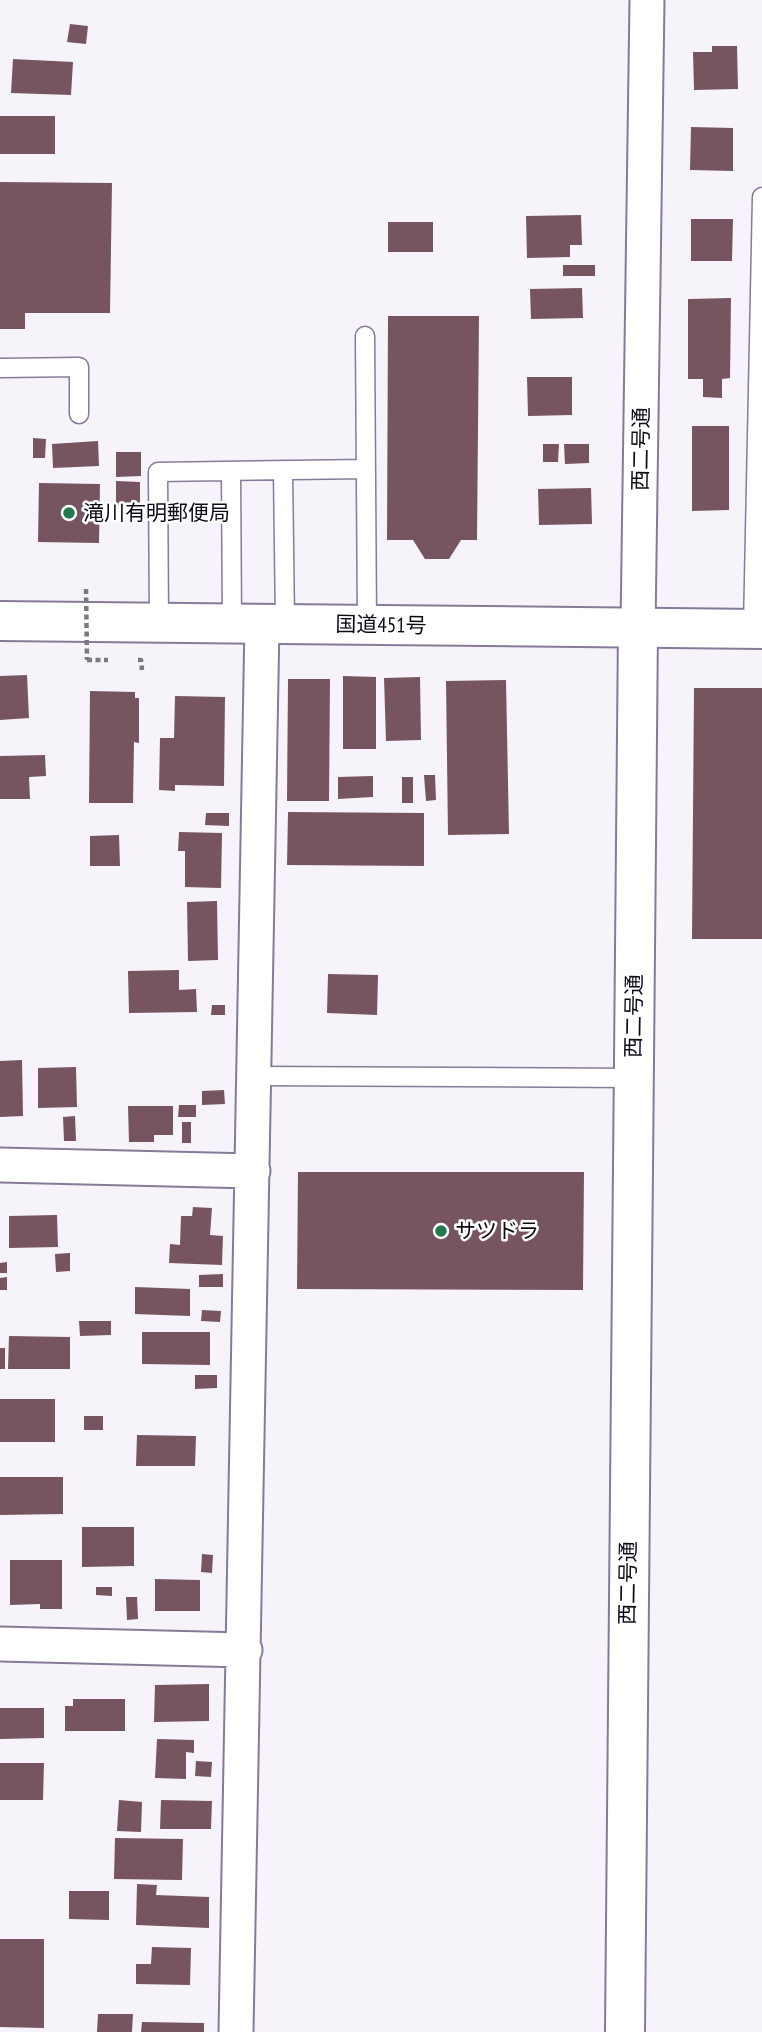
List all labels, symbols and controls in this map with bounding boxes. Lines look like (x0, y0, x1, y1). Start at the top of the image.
street label: 西二号通 (626, 407, 655, 491)
place label: 滝川有明郵便局 (83, 499, 230, 526)
marker: 滝川有明郵便局 (61, 505, 77, 521)
street label: 国道451号 (335, 610, 427, 639)
street label: 西二号通 (619, 974, 648, 1058)
place label: サツドラ (455, 1217, 539, 1244)
marker: サツドラ (433, 1223, 449, 1239)
street label: 西二号通 (613, 1541, 642, 1625)

